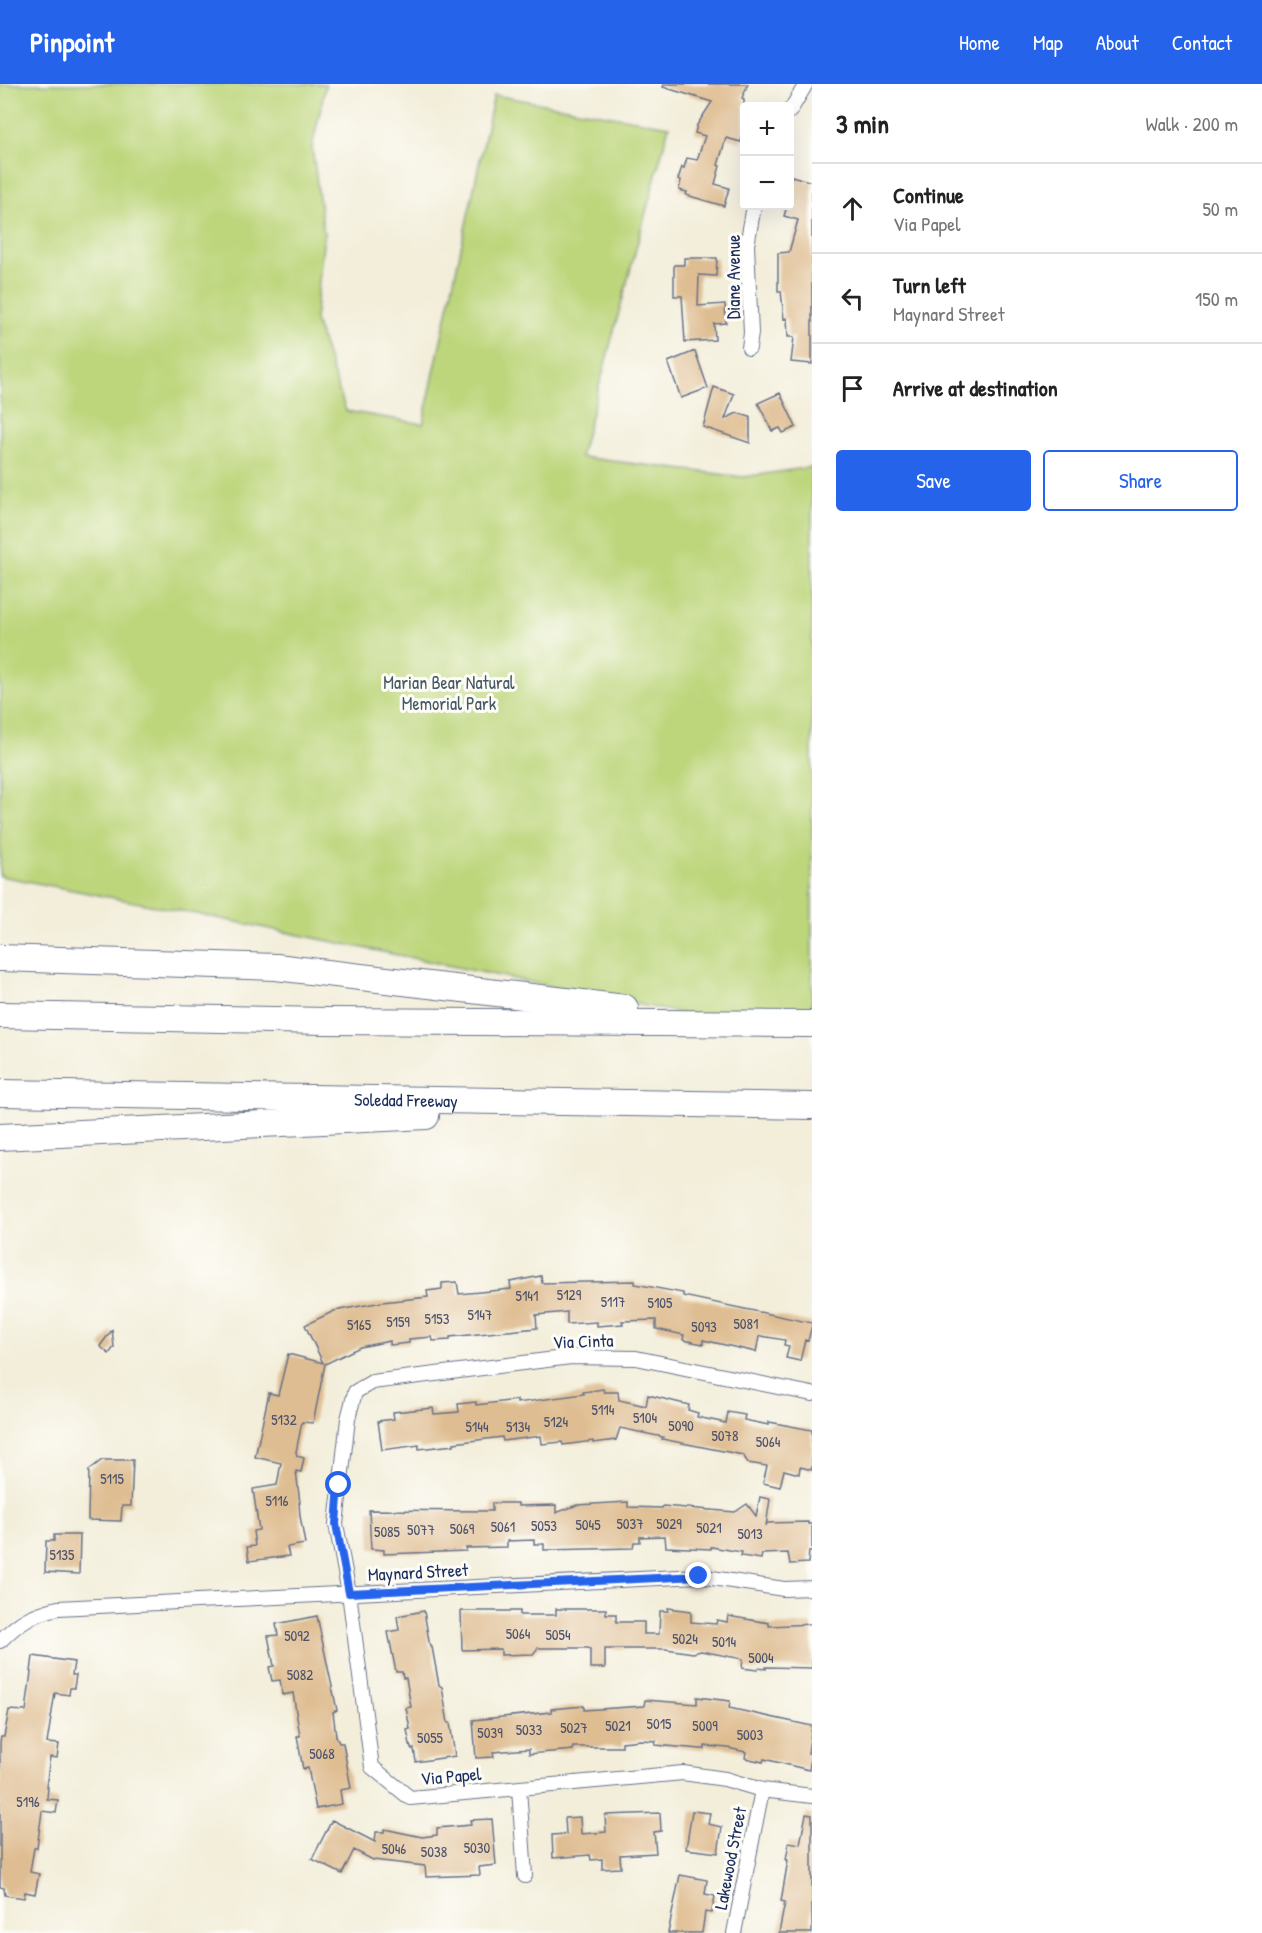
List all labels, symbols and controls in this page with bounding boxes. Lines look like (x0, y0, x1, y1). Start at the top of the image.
text: Pinpoint (30, 23, 114, 61)
text: Home (959, 28, 1000, 57)
text: Map (1033, 28, 1063, 57)
text: About (1096, 28, 1139, 57)
text: Contact (1172, 28, 1232, 57)
map controls (740, 102, 794, 210)
button: + (740, 102, 794, 156)
text: 3 min (836, 106, 889, 141)
text: Walk · 200 m (1146, 110, 1238, 137)
button: − (740, 156, 794, 210)
text: Continue (893, 180, 964, 210)
icon: ahead (836, 192, 869, 225)
text: 50 m (1202, 195, 1238, 222)
text: Via Papel (893, 210, 960, 237)
street label: Diane Avenue (721, 235, 746, 319)
text: Turn left (893, 270, 966, 300)
icon: left (836, 282, 869, 315)
text: 150 m (1195, 285, 1238, 312)
text: Maynard Street (893, 300, 1005, 327)
icon: arrive (836, 372, 869, 405)
text: Arrive at destination (893, 373, 1058, 403)
button: Save (836, 450, 1031, 511)
button: Share (1043, 450, 1238, 511)
park label: Marian Bear Natural Memorial Park (383, 670, 515, 716)
street label: Soledad Freeway (354, 1086, 458, 1113)
house number: 5129 (557, 1284, 582, 1305)
house number: 5141 (516, 1285, 538, 1306)
house number: 5117 (601, 1291, 625, 1312)
house number: 5105 (648, 1292, 673, 1313)
house number: 5147 (468, 1304, 492, 1325)
house number: 5153 (425, 1308, 450, 1329)
house number: 5159 (386, 1311, 410, 1332)
house number: 5081 (733, 1313, 759, 1334)
house number: 5165 (347, 1314, 372, 1335)
house number: 5093 (691, 1316, 717, 1337)
street label: Via Cinta (552, 1327, 614, 1355)
house number: 5114 (592, 1399, 615, 1420)
house number: 5104 (633, 1407, 657, 1428)
house number: 5132 (271, 1409, 297, 1430)
house number: 5124 (544, 1411, 569, 1432)
house number: 5090 (668, 1415, 694, 1436)
house number: 5144 (465, 1416, 489, 1437)
house number: 5134 (506, 1416, 530, 1437)
house number: 5078 (712, 1425, 739, 1446)
house number: 5064 (756, 1431, 781, 1452)
house number: 5115 (100, 1468, 124, 1489)
route start (325, 1471, 351, 1497)
house number: 5116 (265, 1490, 289, 1511)
house number: 5037 (616, 1513, 644, 1534)
house number: 5029 (656, 1513, 682, 1534)
house number: 5045 (575, 1514, 601, 1535)
house number: 5053 (531, 1515, 557, 1536)
house number: 5061 (491, 1516, 515, 1537)
house number: 5021 (696, 1517, 722, 1538)
house number: 5069 (450, 1518, 475, 1539)
house number: 5077 (407, 1519, 435, 1540)
house number: 5085 (374, 1521, 401, 1542)
house number: 5013 (737, 1523, 763, 1544)
house number: 5135 (50, 1544, 75, 1565)
street label: Maynard Street (367, 1557, 470, 1587)
route end (685, 1562, 711, 1588)
house number: 5064 (506, 1623, 531, 1644)
house number: 5054 (545, 1624, 571, 1645)
house number: 5092 (284, 1625, 310, 1646)
house number: 5024 (672, 1628, 698, 1649)
house number: 5014 (712, 1631, 736, 1652)
house number: 5004 (748, 1647, 774, 1668)
house number: 5082 (287, 1664, 313, 1685)
house number: 5015 (647, 1713, 672, 1734)
house number: 5021 (605, 1715, 631, 1736)
house number: 5009 (692, 1715, 718, 1736)
house number: 5027 (560, 1717, 588, 1738)
house number: 5033 (516, 1719, 543, 1740)
house number: 5039 (477, 1722, 503, 1743)
house number: 5003 (737, 1724, 764, 1745)
house number: 5055 (417, 1727, 444, 1748)
house number: 5068 (309, 1743, 335, 1764)
street label: Via Papel (420, 1761, 483, 1791)
house number: 5196 (16, 1791, 40, 1812)
street label: Lakewood Street (708, 1804, 752, 1912)
house number: 5030 (464, 1837, 491, 1858)
house number: 5046 (382, 1838, 406, 1859)
house number: 5038 (421, 1841, 447, 1862)

